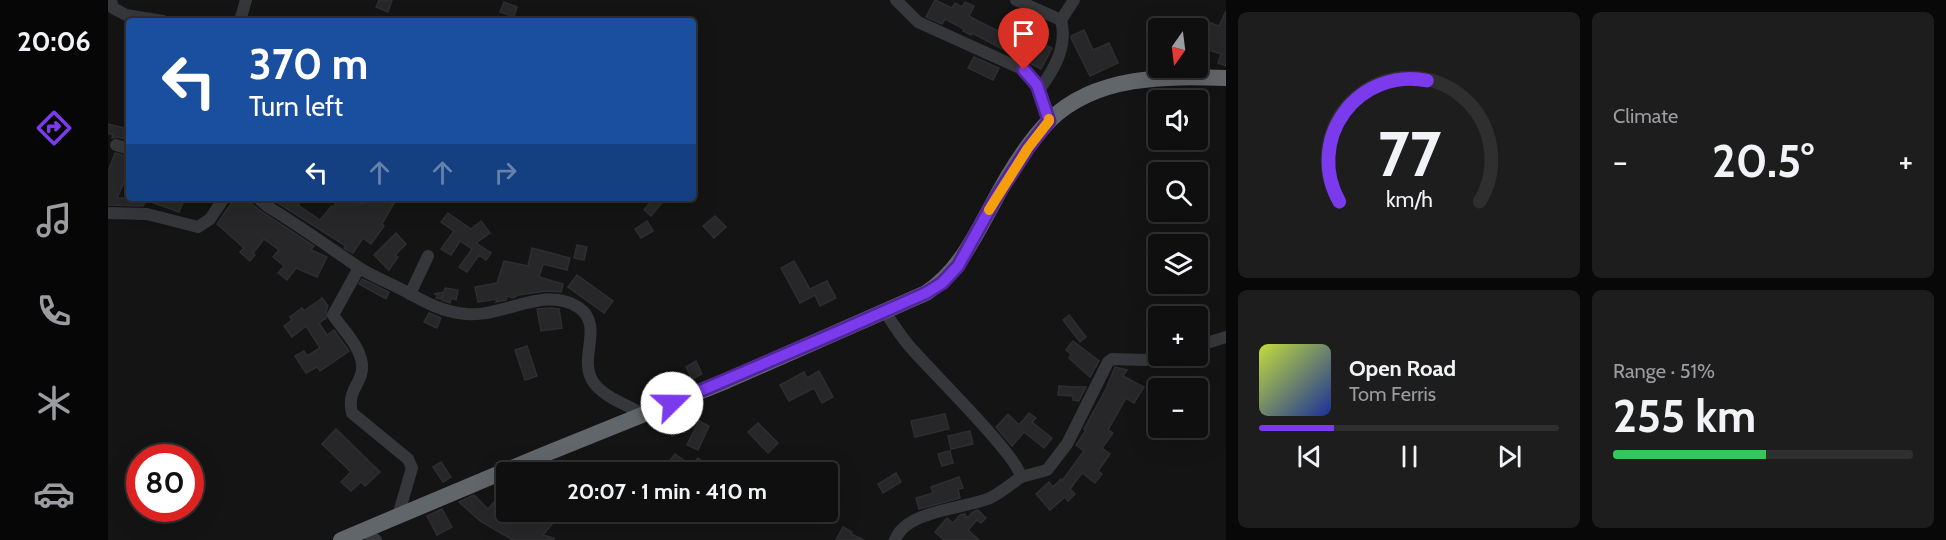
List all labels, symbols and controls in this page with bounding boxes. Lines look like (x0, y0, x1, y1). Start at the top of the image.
pin (998, 8, 1049, 70)
icon: arrive (1007, 17, 1040, 50)
north arrow (1148, 18, 1208, 78)
map controls (1148, 18, 1208, 438)
text: 20:06 (17, 25, 91, 58)
text: 370 m (249, 38, 368, 90)
icon: left (150, 42, 228, 120)
text: Turn left (249, 90, 343, 123)
button: sound (1148, 90, 1208, 150)
text: Climate (1613, 104, 1678, 128)
icon: directions (33, 107, 75, 149)
text: 77 (1377, 116, 1441, 192)
text: 20.5° (1712, 134, 1814, 188)
text: − (1613, 141, 1628, 181)
text: + (1898, 141, 1913, 181)
icon: left (300, 156, 333, 189)
icon: ahead (363, 156, 396, 189)
icon: ahead (426, 156, 459, 189)
icon: right (489, 156, 522, 189)
button: search (1148, 162, 1208, 222)
text: km/h (1386, 186, 1432, 212)
icon: music (33, 199, 75, 241)
button: layers (1148, 234, 1208, 294)
icon: phone (33, 290, 75, 332)
button: + (1148, 306, 1208, 366)
text: Open Road (1349, 355, 1456, 382)
text: Range · 51% (1613, 359, 1715, 383)
position arrow (640, 371, 704, 435)
button: − (1148, 378, 1208, 438)
icon: climate (33, 382, 75, 424)
text: Tom Ferris (1349, 382, 1436, 406)
text: 255 km (1613, 389, 1756, 443)
icon: previous (1293, 440, 1326, 473)
icon: pause (1393, 440, 1426, 473)
icon: next (1493, 440, 1526, 473)
speed limit sign: 80 (126, 444, 204, 522)
icon: car (33, 473, 75, 515)
text: 20:07 · 1 min · 410 m (567, 478, 767, 505)

